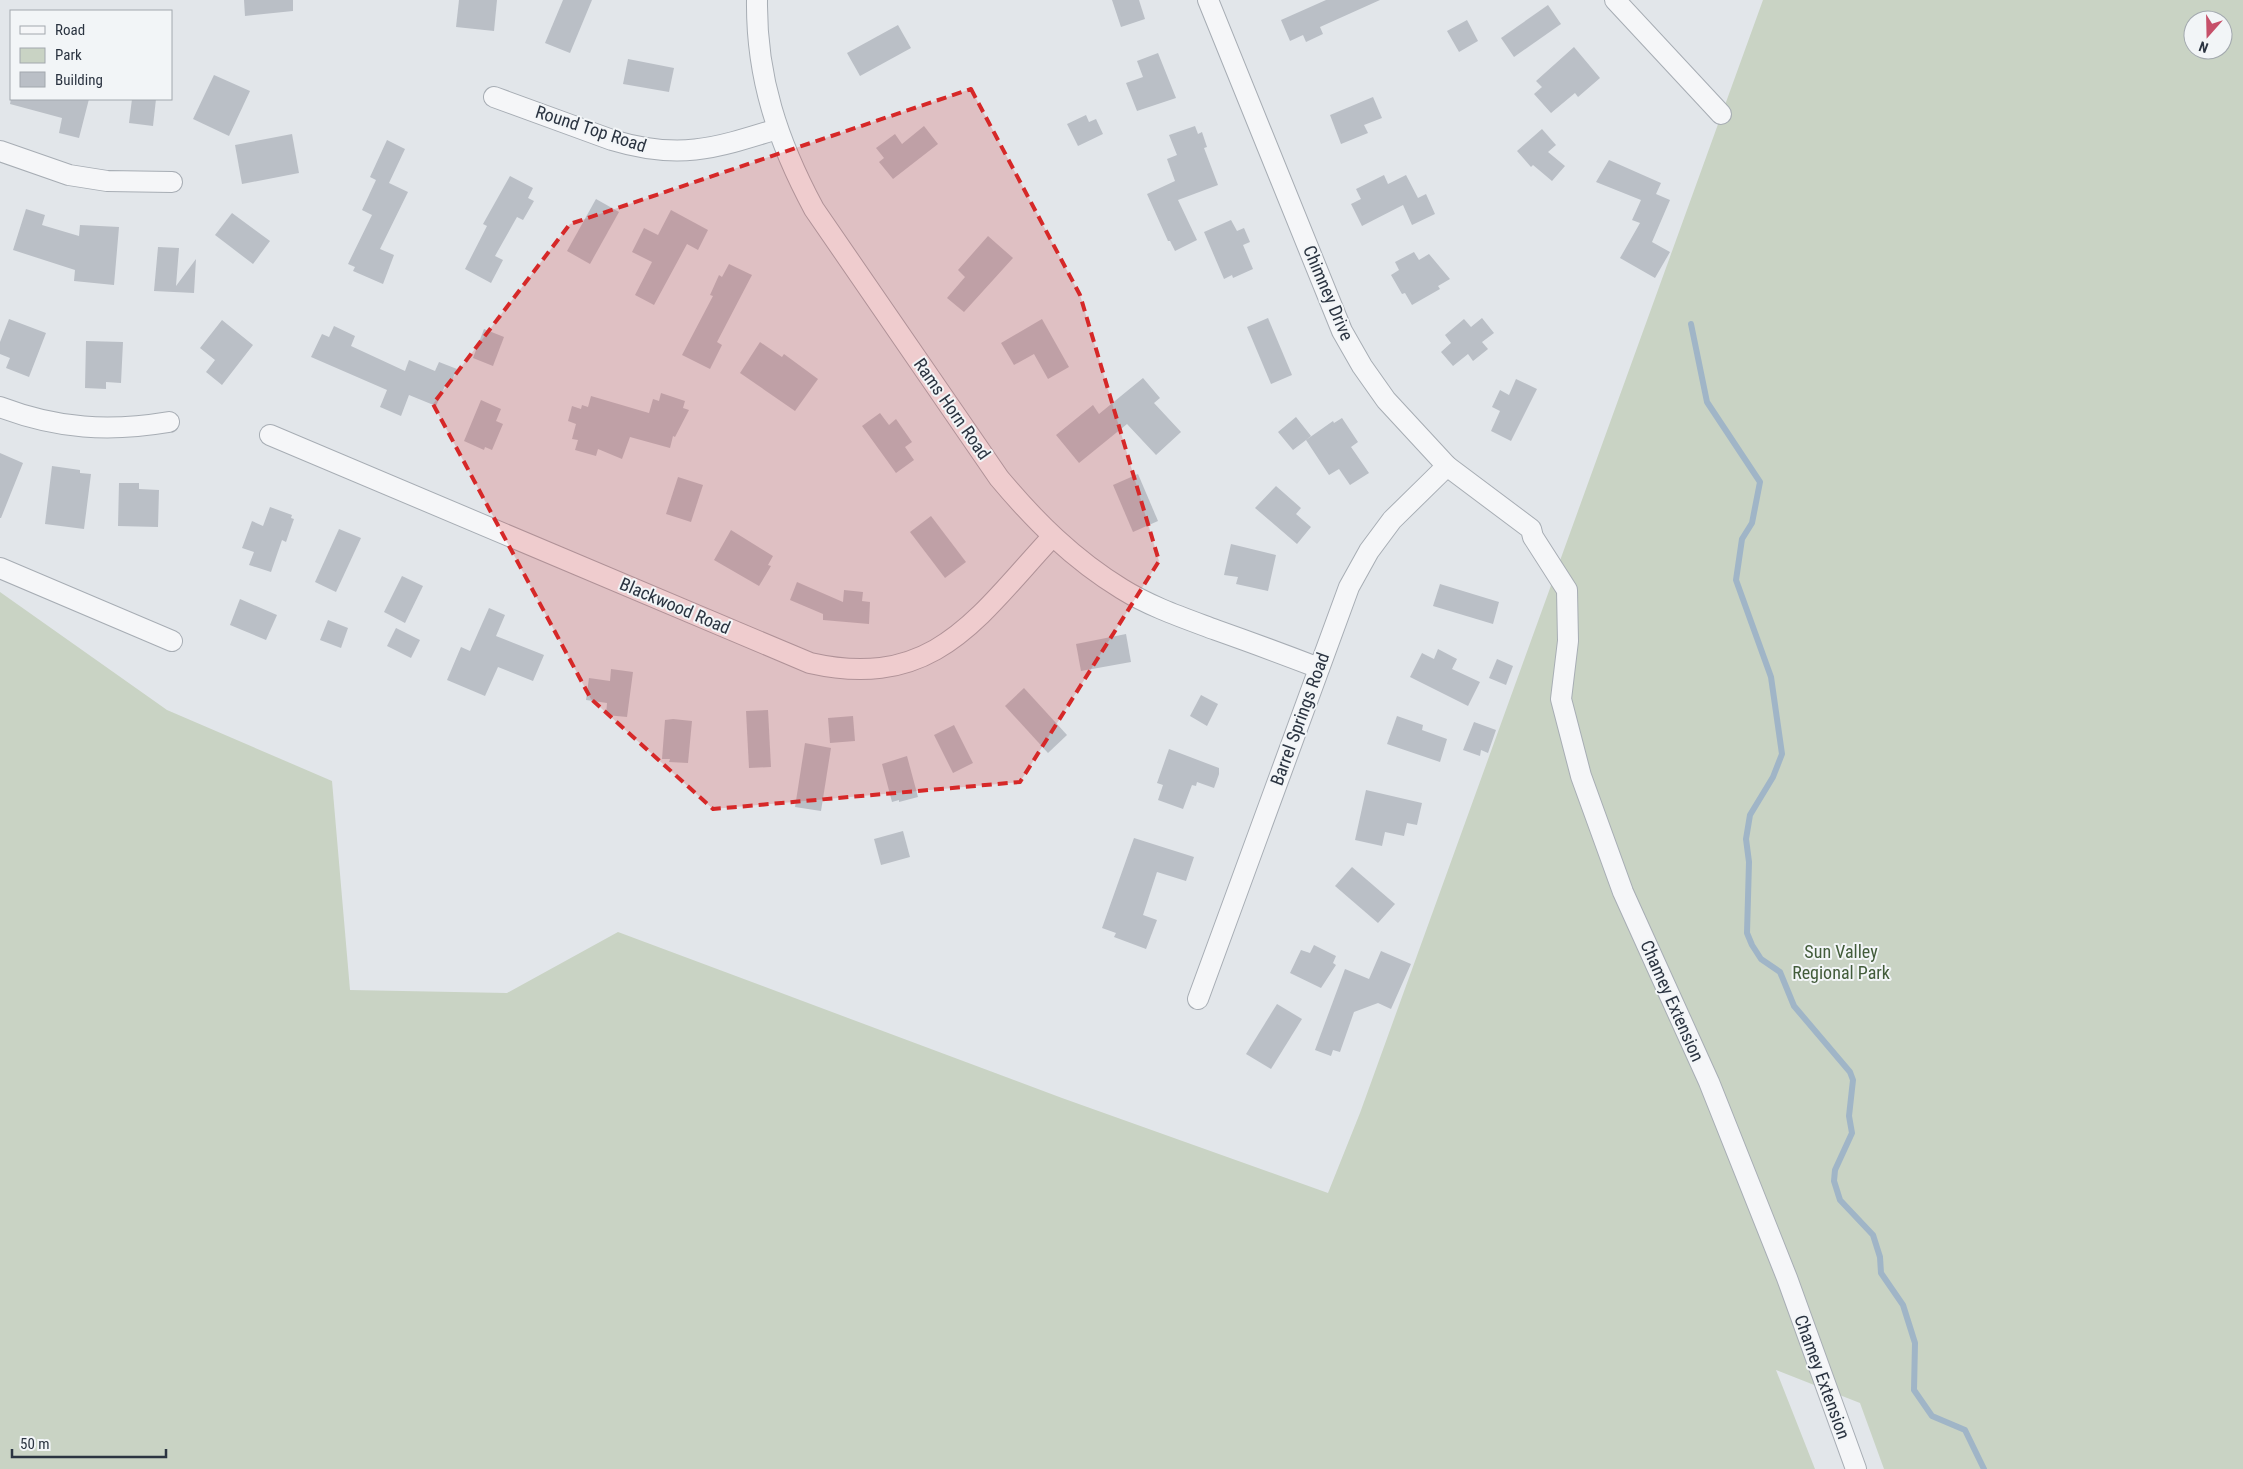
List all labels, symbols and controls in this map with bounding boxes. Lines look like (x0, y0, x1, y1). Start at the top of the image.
legend (10, 10, 172, 100)
north arrow (2183, 10, 2233, 60)
text: Road (55, 21, 85, 39)
text: N (2197, 38, 2210, 56)
text: Park (55, 46, 82, 64)
text: Building (55, 71, 103, 89)
street label: Round Top Road (533, 101, 649, 156)
street label: Chimney Drive (1299, 242, 1358, 343)
street label: Rams Horn Road (910, 354, 995, 463)
street label: Blackwood Road (617, 573, 734, 638)
street label: Barrel Springs Road (1266, 650, 1333, 788)
street label: Chamey Extension (1636, 937, 1709, 1065)
park label: Sun Valley Regional Park (1792, 941, 1890, 983)
street label: Chamey Extension (1790, 1312, 1855, 1442)
scale bar (12, 1426, 166, 1458)
text: 50 m (20, 1435, 50, 1453)

